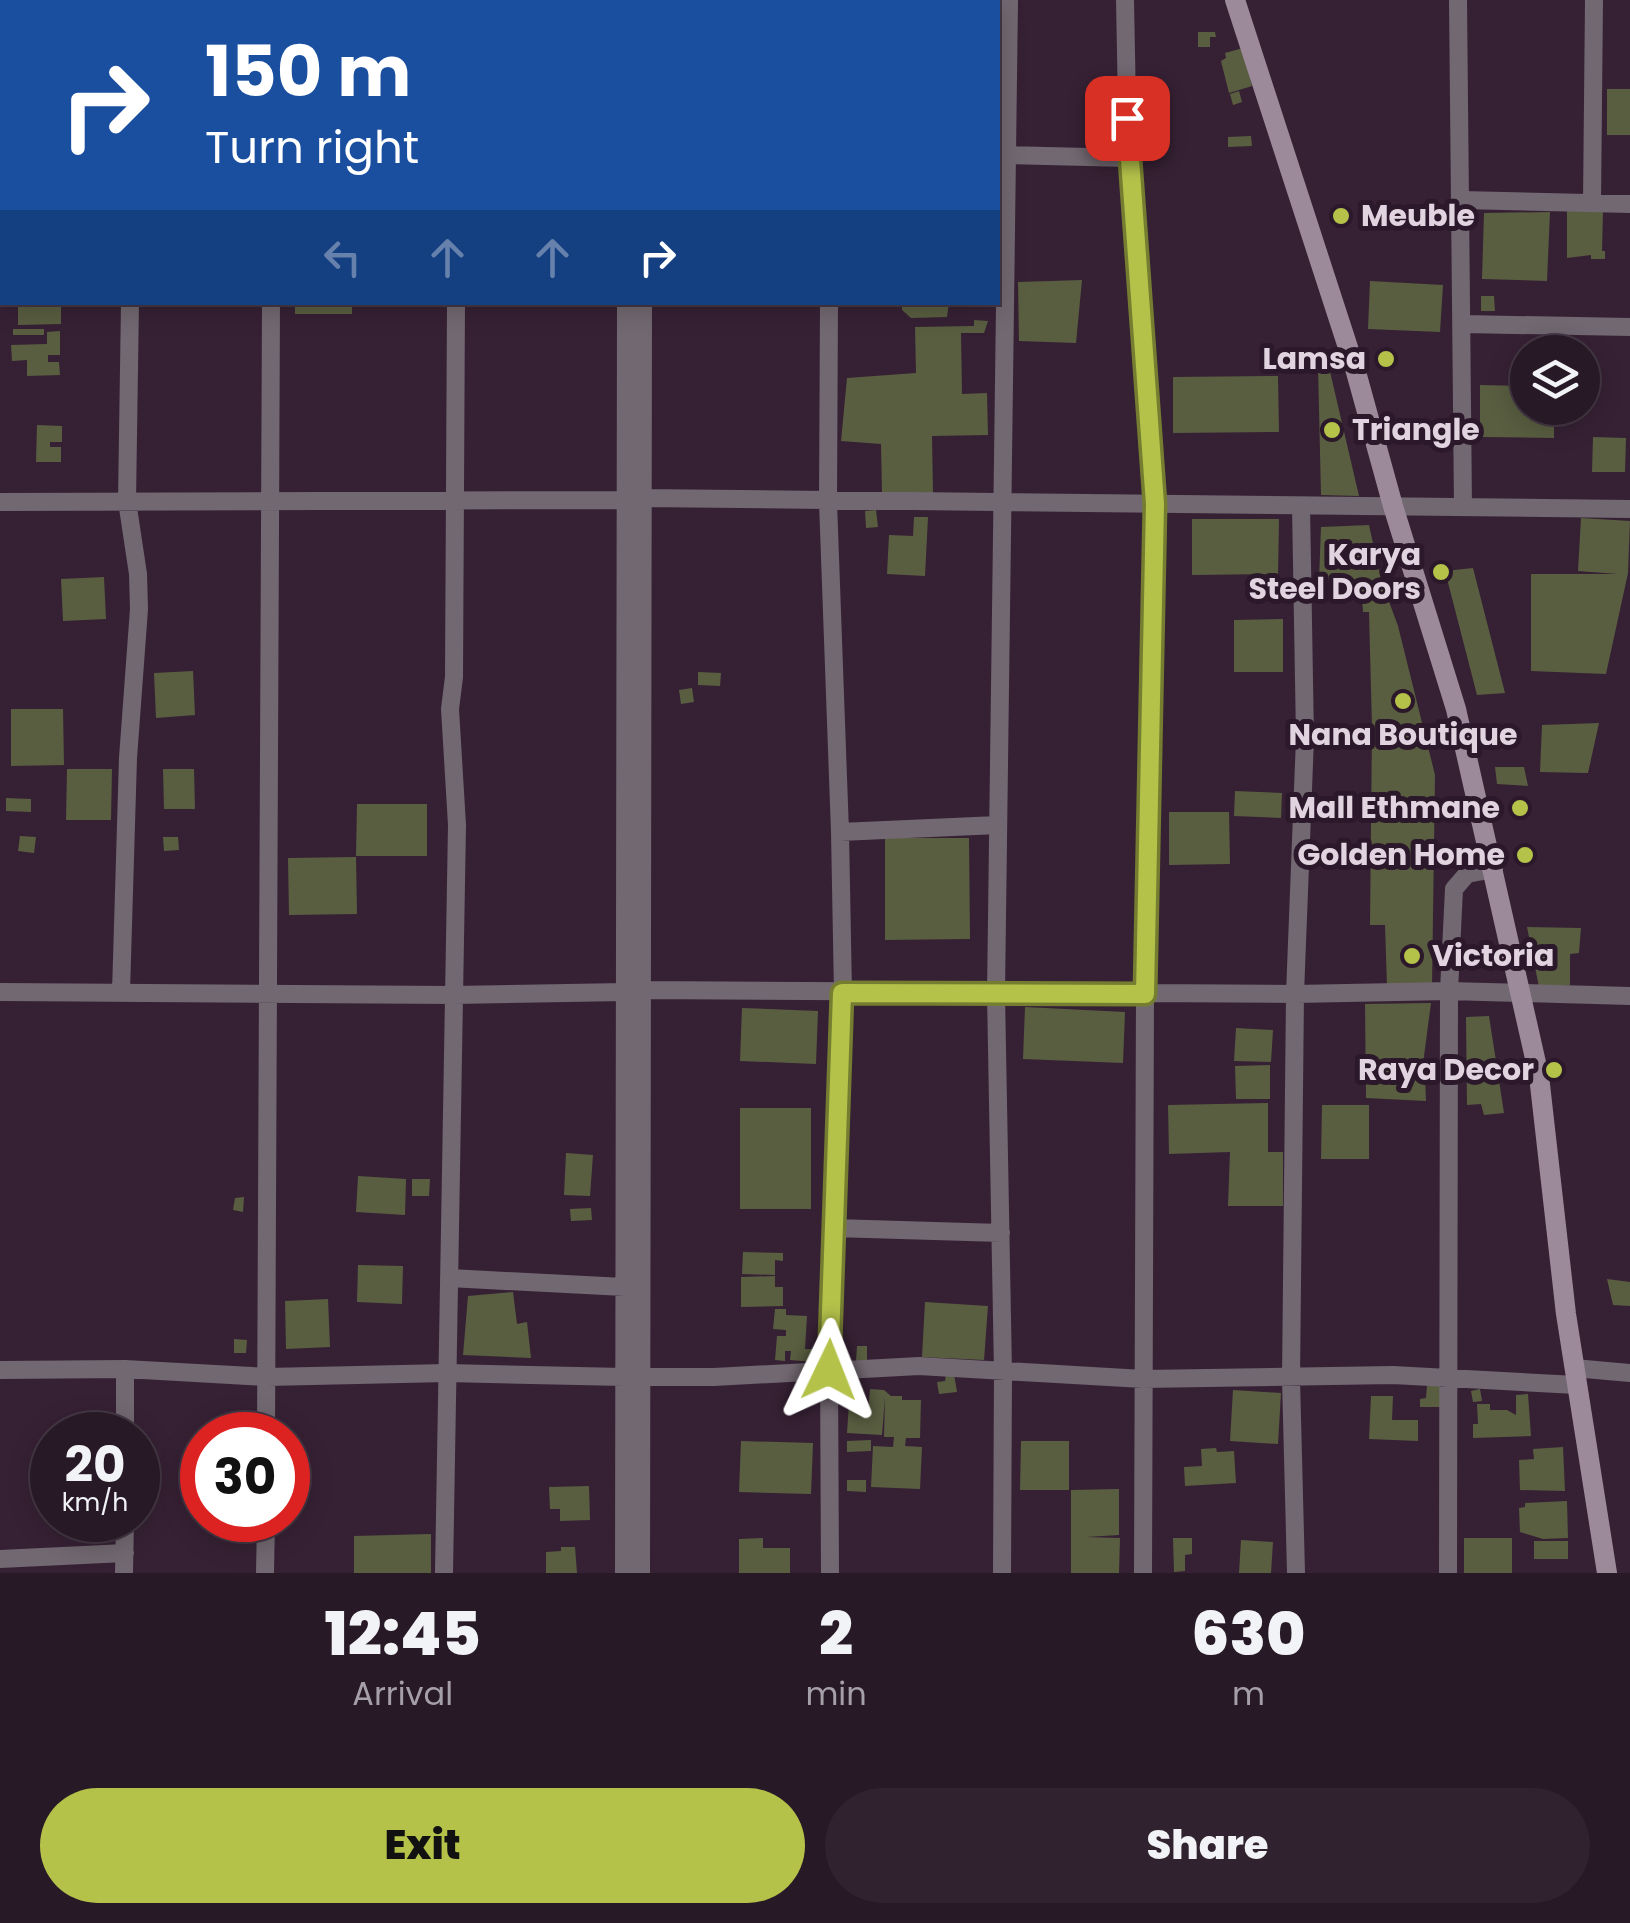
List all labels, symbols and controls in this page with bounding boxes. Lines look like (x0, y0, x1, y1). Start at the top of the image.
text: 150 m (205, 22, 411, 121)
icon: right (40, 40, 170, 170)
pin (1085, 76, 1170, 161)
icon: arrive (1100, 91, 1155, 146)
text: Turn right (205, 116, 419, 179)
place label: Meuble (1361, 194, 1475, 237)
marker: Meuble (1330, 205, 1352, 227)
icon: left (315, 230, 370, 285)
icon: ahead (420, 230, 475, 285)
icon: ahead (525, 230, 580, 285)
icon: right (630, 230, 685, 285)
map controls (1510, 335, 1600, 425)
button: layers (1510, 335, 1600, 425)
place label: Lamsa (1262, 337, 1366, 380)
marker: Lamsa (1375, 348, 1397, 370)
place label: Triangle (1352, 408, 1480, 451)
marker: Triangle (1321, 419, 1343, 441)
place label: Karya Steel Doors (1249, 533, 1421, 610)
marker: Karya Steel Doors (1430, 561, 1452, 583)
marker: Nana Boutique (1392, 690, 1414, 712)
place label: Nana Boutique (1288, 713, 1518, 756)
place label: Mall Ethmane (1289, 786, 1500, 829)
marker: Mall Ethmane (1509, 797, 1531, 819)
place label: Golden Home (1297, 833, 1505, 876)
marker: Golden Home (1514, 844, 1536, 866)
place label: Victoria (1432, 934, 1554, 977)
marker: Victoria (1401, 945, 1423, 967)
place label: Raya Decor (1358, 1048, 1534, 1091)
marker: Raya Decor (1543, 1059, 1565, 1081)
position arrow (777, 1318, 881, 1422)
speed limit sign: 30 (180, 1412, 310, 1542)
text: 20 (64, 1429, 126, 1500)
text: km/h (62, 1485, 128, 1520)
text: 12:45 (325, 1592, 481, 1676)
text: 2 (819, 1592, 853, 1676)
text: 630 (1191, 1592, 1305, 1676)
text: Arrival (352, 1671, 453, 1716)
text: min (805, 1671, 867, 1716)
text: m (1232, 1671, 1265, 1716)
button: Exit (40, 1788, 805, 1903)
button: Share (825, 1788, 1590, 1903)

